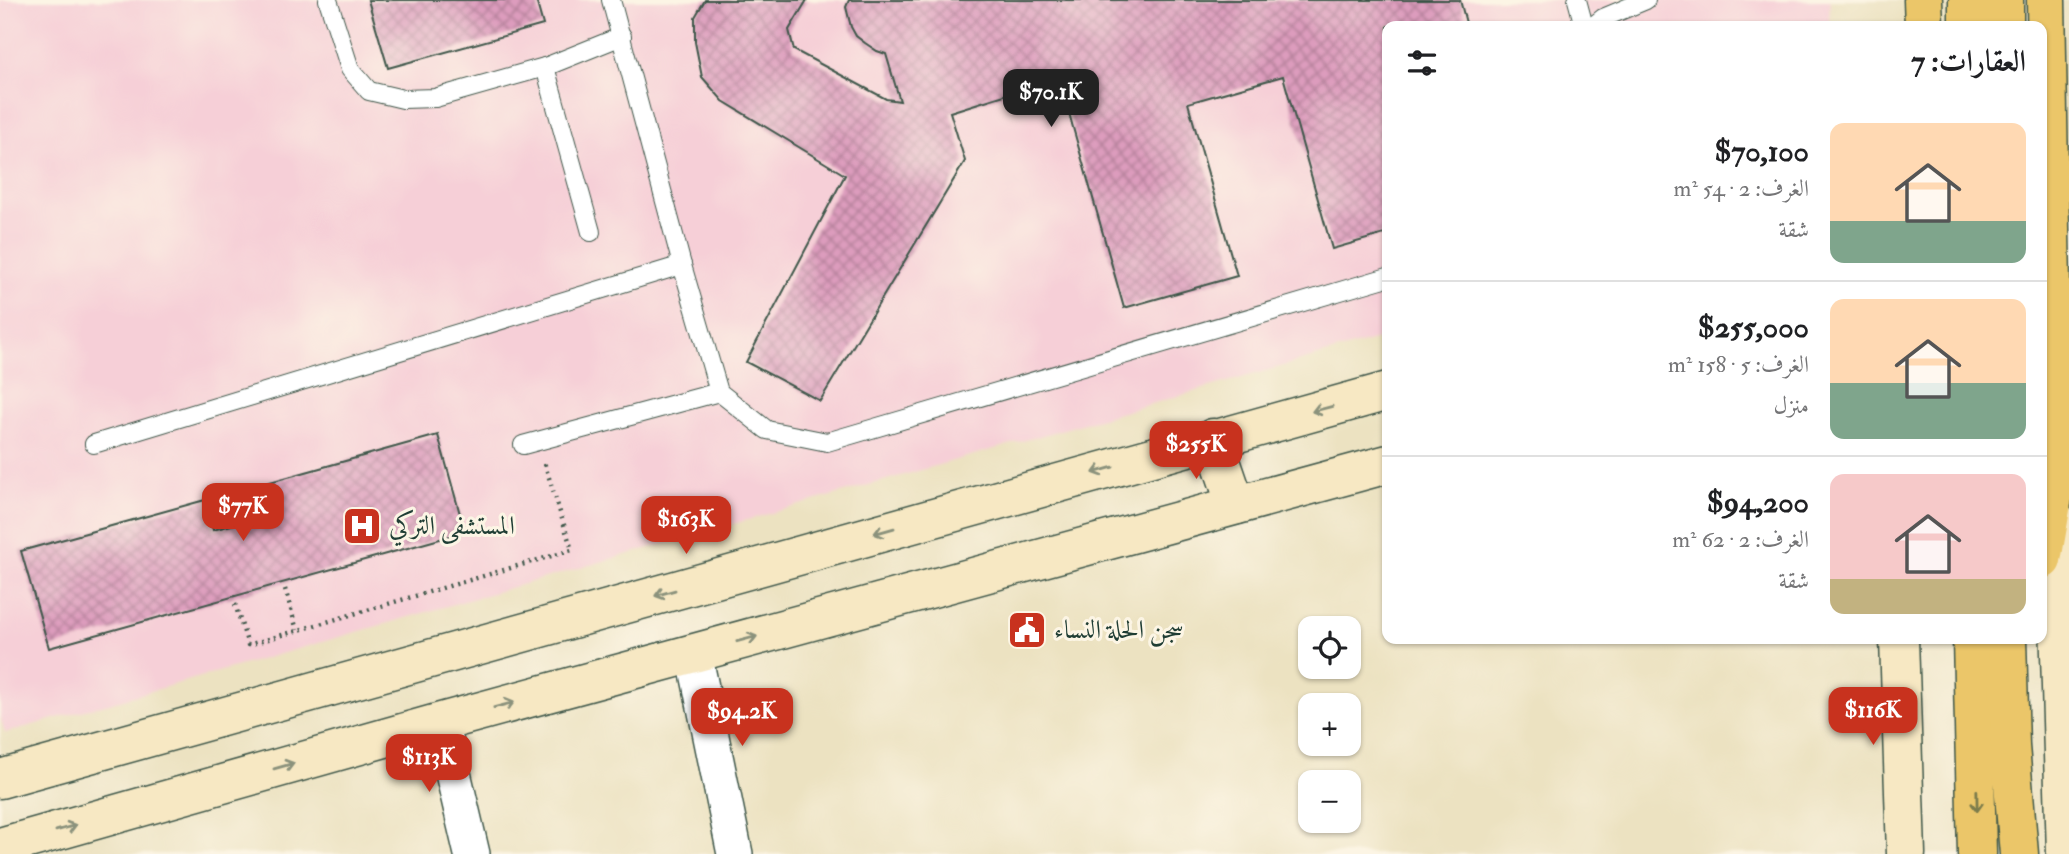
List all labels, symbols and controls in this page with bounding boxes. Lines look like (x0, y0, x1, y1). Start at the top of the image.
text: العقارات: 7 (1911, 43, 2026, 80)
icon: filters (1403, 44, 1441, 82)
pin: $70.1K (994, 69, 1108, 129)
text: $70.1K (1019, 77, 1083, 106)
text: $70,100 (1715, 133, 1809, 170)
icon: home (1886, 151, 1970, 235)
text: الغرف: 2 · 54 m² (1674, 174, 1809, 203)
text: شقة (1779, 215, 1809, 244)
text: $255,000 (1698, 309, 1809, 346)
icon: home (1886, 327, 1970, 411)
text: الغرف: 5 · 158 m² (1668, 350, 1809, 379)
text: منزل (1774, 391, 1809, 420)
one-way arrow (1311, 403, 1334, 416)
pin: $255K (1147, 421, 1245, 481)
text: $255K (1166, 429, 1226, 458)
one-way arrow (1092, 464, 1114, 477)
pin: $77K (202, 484, 284, 543)
text: $94,200 (1707, 484, 1809, 521)
text: $77K (218, 491, 268, 520)
pin: $163K (637, 496, 735, 556)
icon: home (1886, 502, 1970, 586)
text: $163K (657, 504, 715, 533)
hospital icon: المستشفى التركي (341, 505, 383, 547)
place label: المستشفى التركي (389, 509, 515, 547)
one-way arrow (873, 525, 895, 538)
text: الغرف: 2 · 62 m² (1672, 525, 1809, 554)
text: شقة (1779, 566, 1809, 595)
one-way arrow (654, 587, 676, 600)
public building icon: سجن الحلة النساء (1006, 609, 1048, 651)
place label: سجن الحلة النساء (1054, 614, 1184, 647)
map controls (1298, 616, 1361, 833)
button: locate (1298, 616, 1361, 679)
one-way arrow (735, 632, 758, 645)
pin: $94.2K (685, 688, 799, 748)
pin: $116K (1824, 688, 1922, 747)
button: + (1298, 693, 1361, 756)
text: $116K (1844, 695, 1902, 724)
text: $94.2K (707, 696, 777, 725)
one-way arrow (492, 698, 514, 711)
pin: $113K (380, 734, 478, 794)
text: $113K (402, 742, 456, 771)
one-way arrow (273, 759, 295, 772)
button: − (1298, 770, 1361, 833)
one-way arrow (1970, 790, 1983, 813)
one-way arrow (54, 821, 76, 834)

